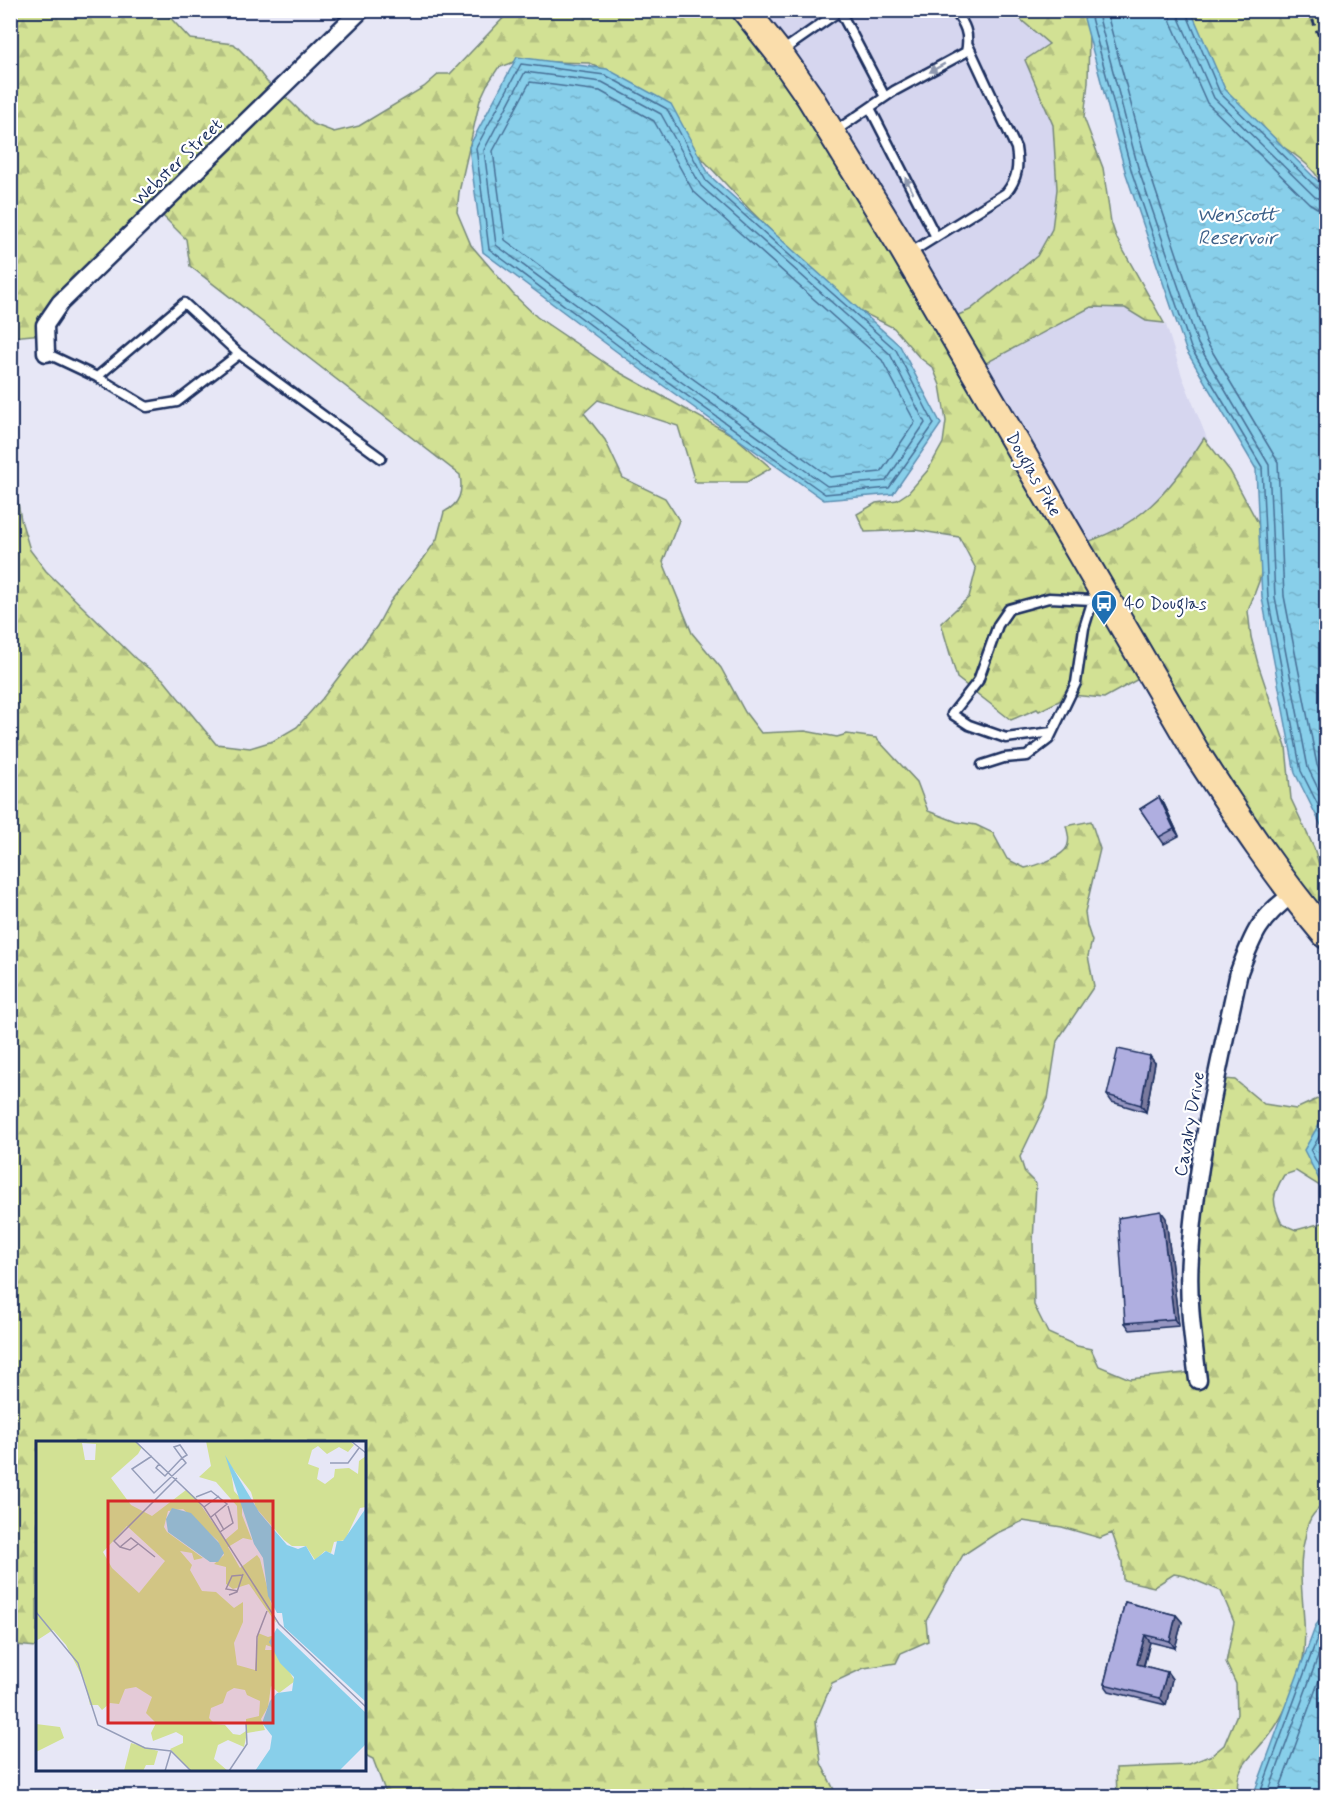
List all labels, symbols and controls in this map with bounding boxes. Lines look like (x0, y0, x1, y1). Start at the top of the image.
one-way arrow (928, 63, 945, 73)
street label: Webster Street (127, 113, 228, 212)
one-way arrow (905, 176, 914, 193)
water label: Wenscott Reservoir (1196, 202, 1280, 252)
street label: Douglas Pike (998, 428, 1067, 522)
bus stop icon: 40 Douglas (1089, 588, 1119, 626)
place label: 40 Douglas (1124, 592, 1207, 618)
street label: Cavalry Drive (1169, 1070, 1211, 1178)
inset map (36, 1441, 366, 1771)

